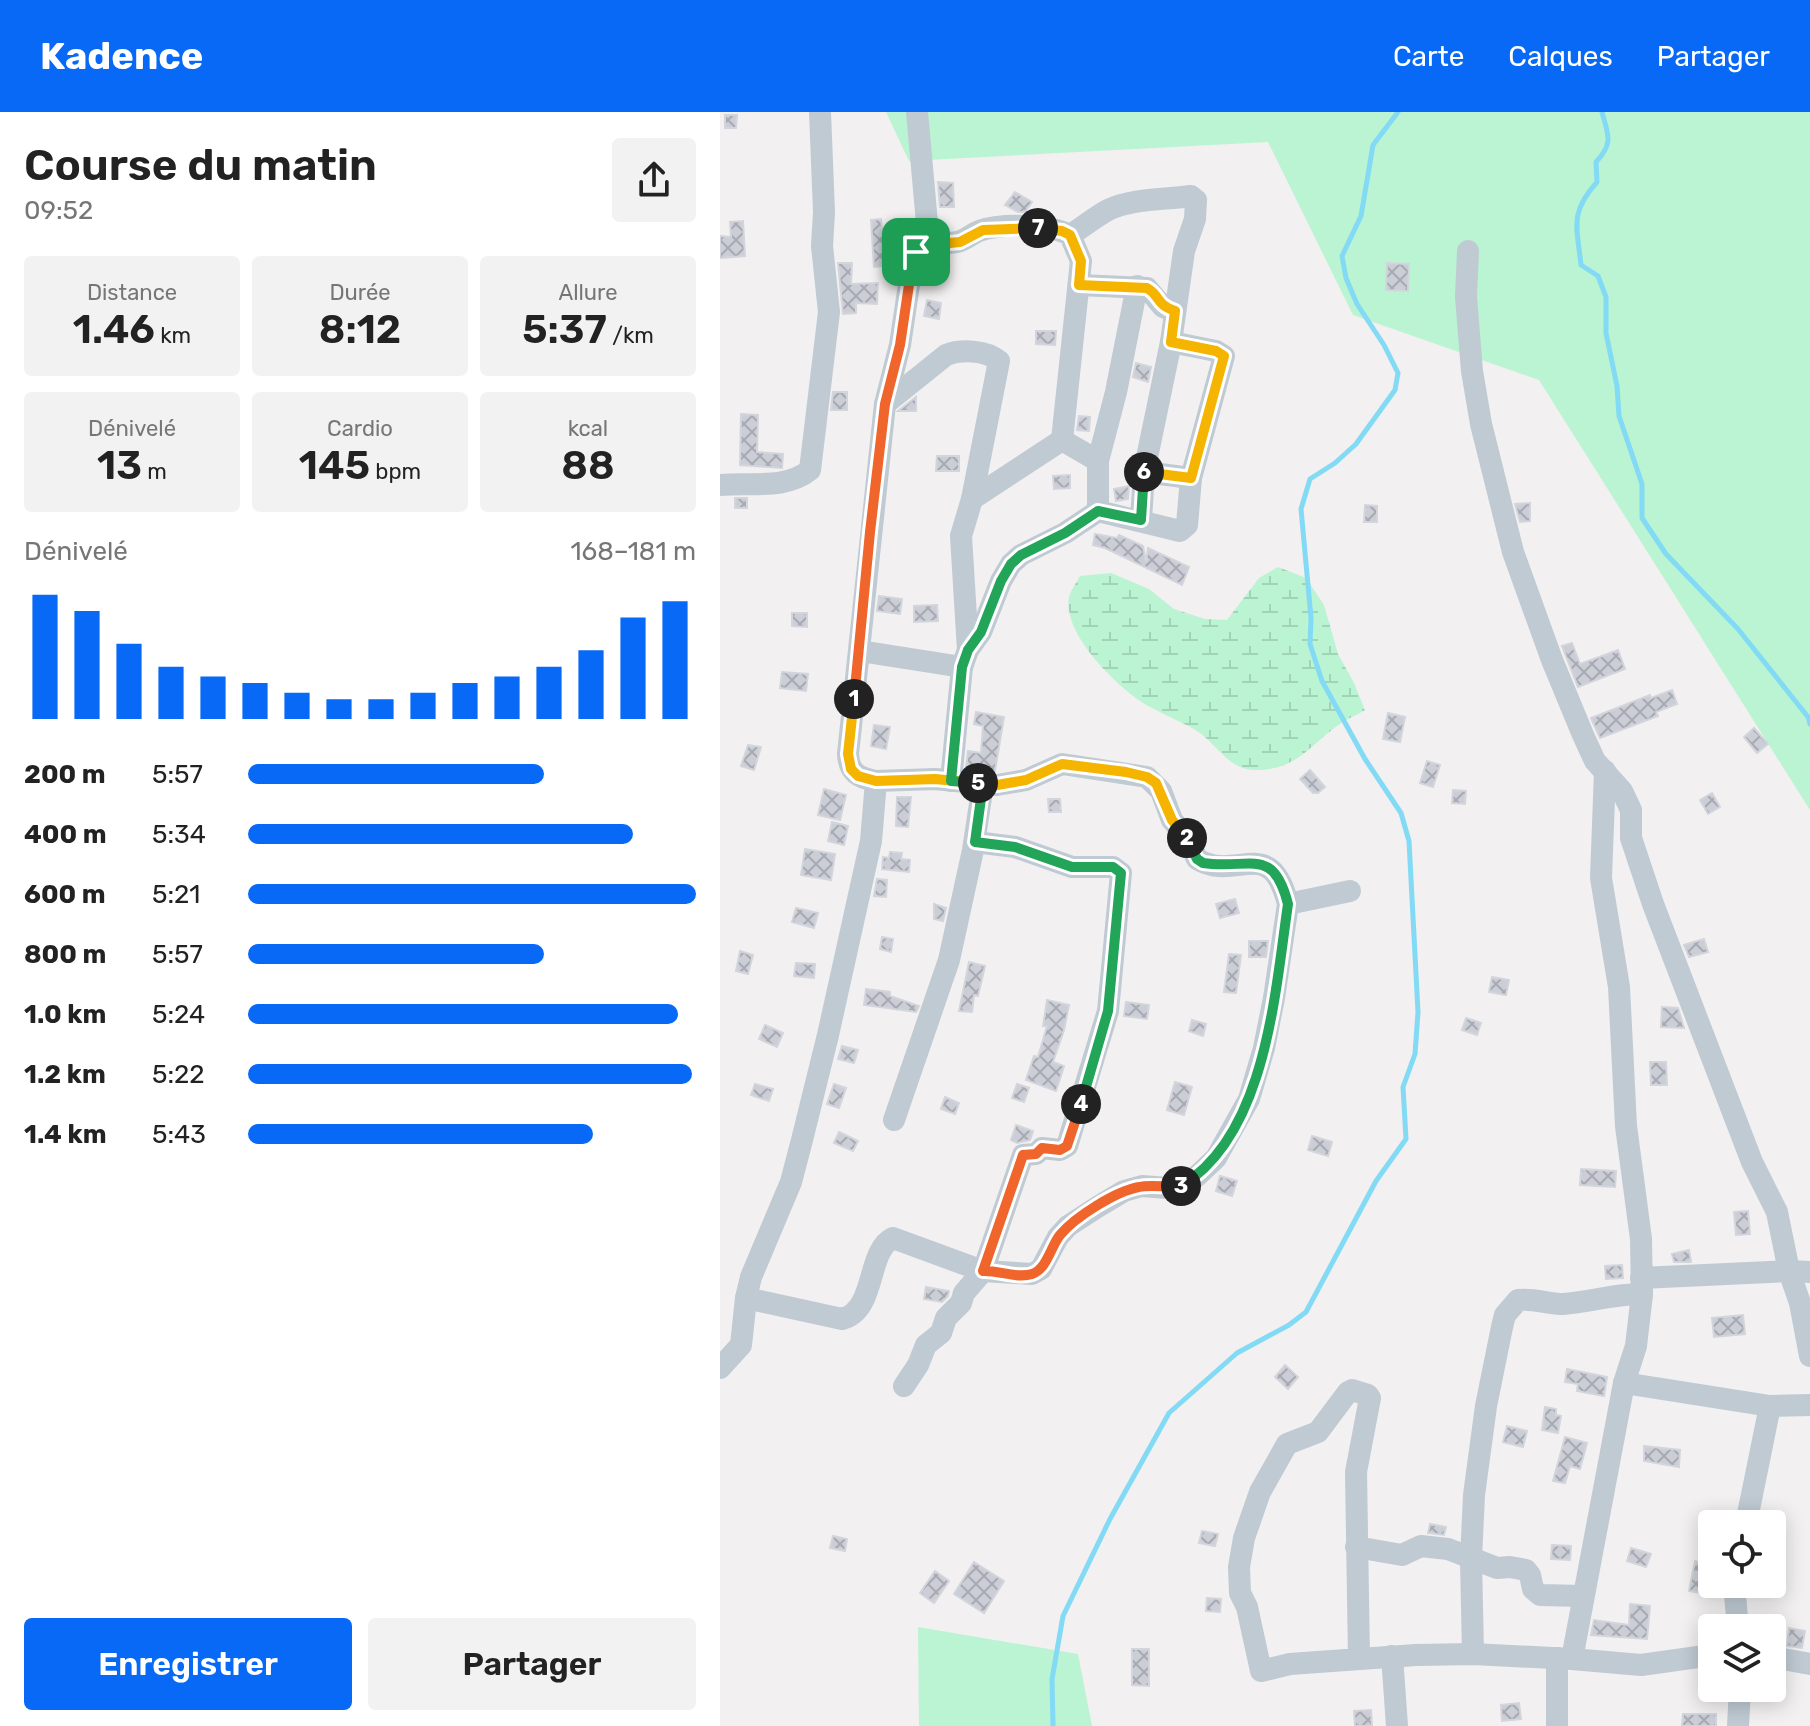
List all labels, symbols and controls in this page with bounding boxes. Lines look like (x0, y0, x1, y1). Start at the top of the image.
text: Kadence (40, 33, 203, 79)
text: Carte (1393, 40, 1464, 73)
text: Calques (1508, 40, 1613, 73)
text: Partager (1657, 40, 1770, 73)
button: share (612, 138, 696, 222)
text: Course du matin (24, 139, 377, 191)
text: 09:52 (24, 195, 93, 226)
pin: 7 (1018, 208, 1058, 248)
text: 7 (1032, 214, 1044, 241)
pin (882, 218, 950, 286)
icon: arrive (894, 230, 938, 274)
text: Distance (87, 279, 177, 306)
text: Durée (329, 279, 391, 306)
text: Allure (558, 279, 618, 306)
text: 1.46 (73, 306, 155, 353)
text: 8:12 (319, 306, 401, 353)
text: 5:37 (522, 306, 607, 353)
text: km (155, 322, 191, 349)
text: /km (607, 322, 654, 349)
text: Dénivelé (88, 415, 176, 442)
text: Cardio (327, 415, 393, 442)
text: kcal (568, 415, 608, 442)
text: 13 (97, 442, 142, 489)
text: 145 (299, 442, 370, 489)
text: 88 (561, 442, 615, 489)
pin: 6 (1124, 452, 1164, 492)
text: m (142, 458, 167, 485)
text: bpm (370, 458, 421, 485)
text: 6 (1137, 458, 1151, 485)
text: Dénivelé (24, 536, 128, 567)
text: 168–181 m (570, 536, 696, 567)
pin: 1 (834, 679, 874, 719)
text: 1 (849, 685, 859, 712)
text: 200 m (24, 759, 106, 790)
text: 5:57 (152, 759, 203, 790)
pin: 5 (958, 763, 998, 803)
text: 5 (971, 769, 985, 796)
pin: 2 (1167, 818, 1207, 858)
text: 400 m (24, 819, 106, 850)
text: 5:34 (152, 819, 206, 850)
text: 2 (1180, 824, 1194, 851)
text: 600 m (24, 879, 106, 910)
text: 5:21 (152, 879, 201, 910)
text: 800 m (24, 939, 106, 970)
text: 5:57 (152, 939, 203, 970)
text: 1.0 km (24, 999, 106, 1030)
text: 5:24 (152, 999, 205, 1030)
text: 1.2 km (24, 1059, 106, 1090)
text: 5:22 (152, 1059, 205, 1090)
pin: 4 (1061, 1084, 1101, 1124)
text: 4 (1073, 1090, 1089, 1117)
text: 1.4 km (24, 1119, 106, 1150)
text: 5:43 (152, 1119, 206, 1150)
pin: 3 (1161, 1166, 1201, 1206)
text: 3 (1174, 1172, 1188, 1199)
map controls (1698, 1510, 1786, 1702)
button: locate (1698, 1510, 1786, 1598)
button: layers (1698, 1614, 1786, 1702)
button: Enregistrer (24, 1618, 352, 1710)
button: Partager (368, 1618, 696, 1710)

